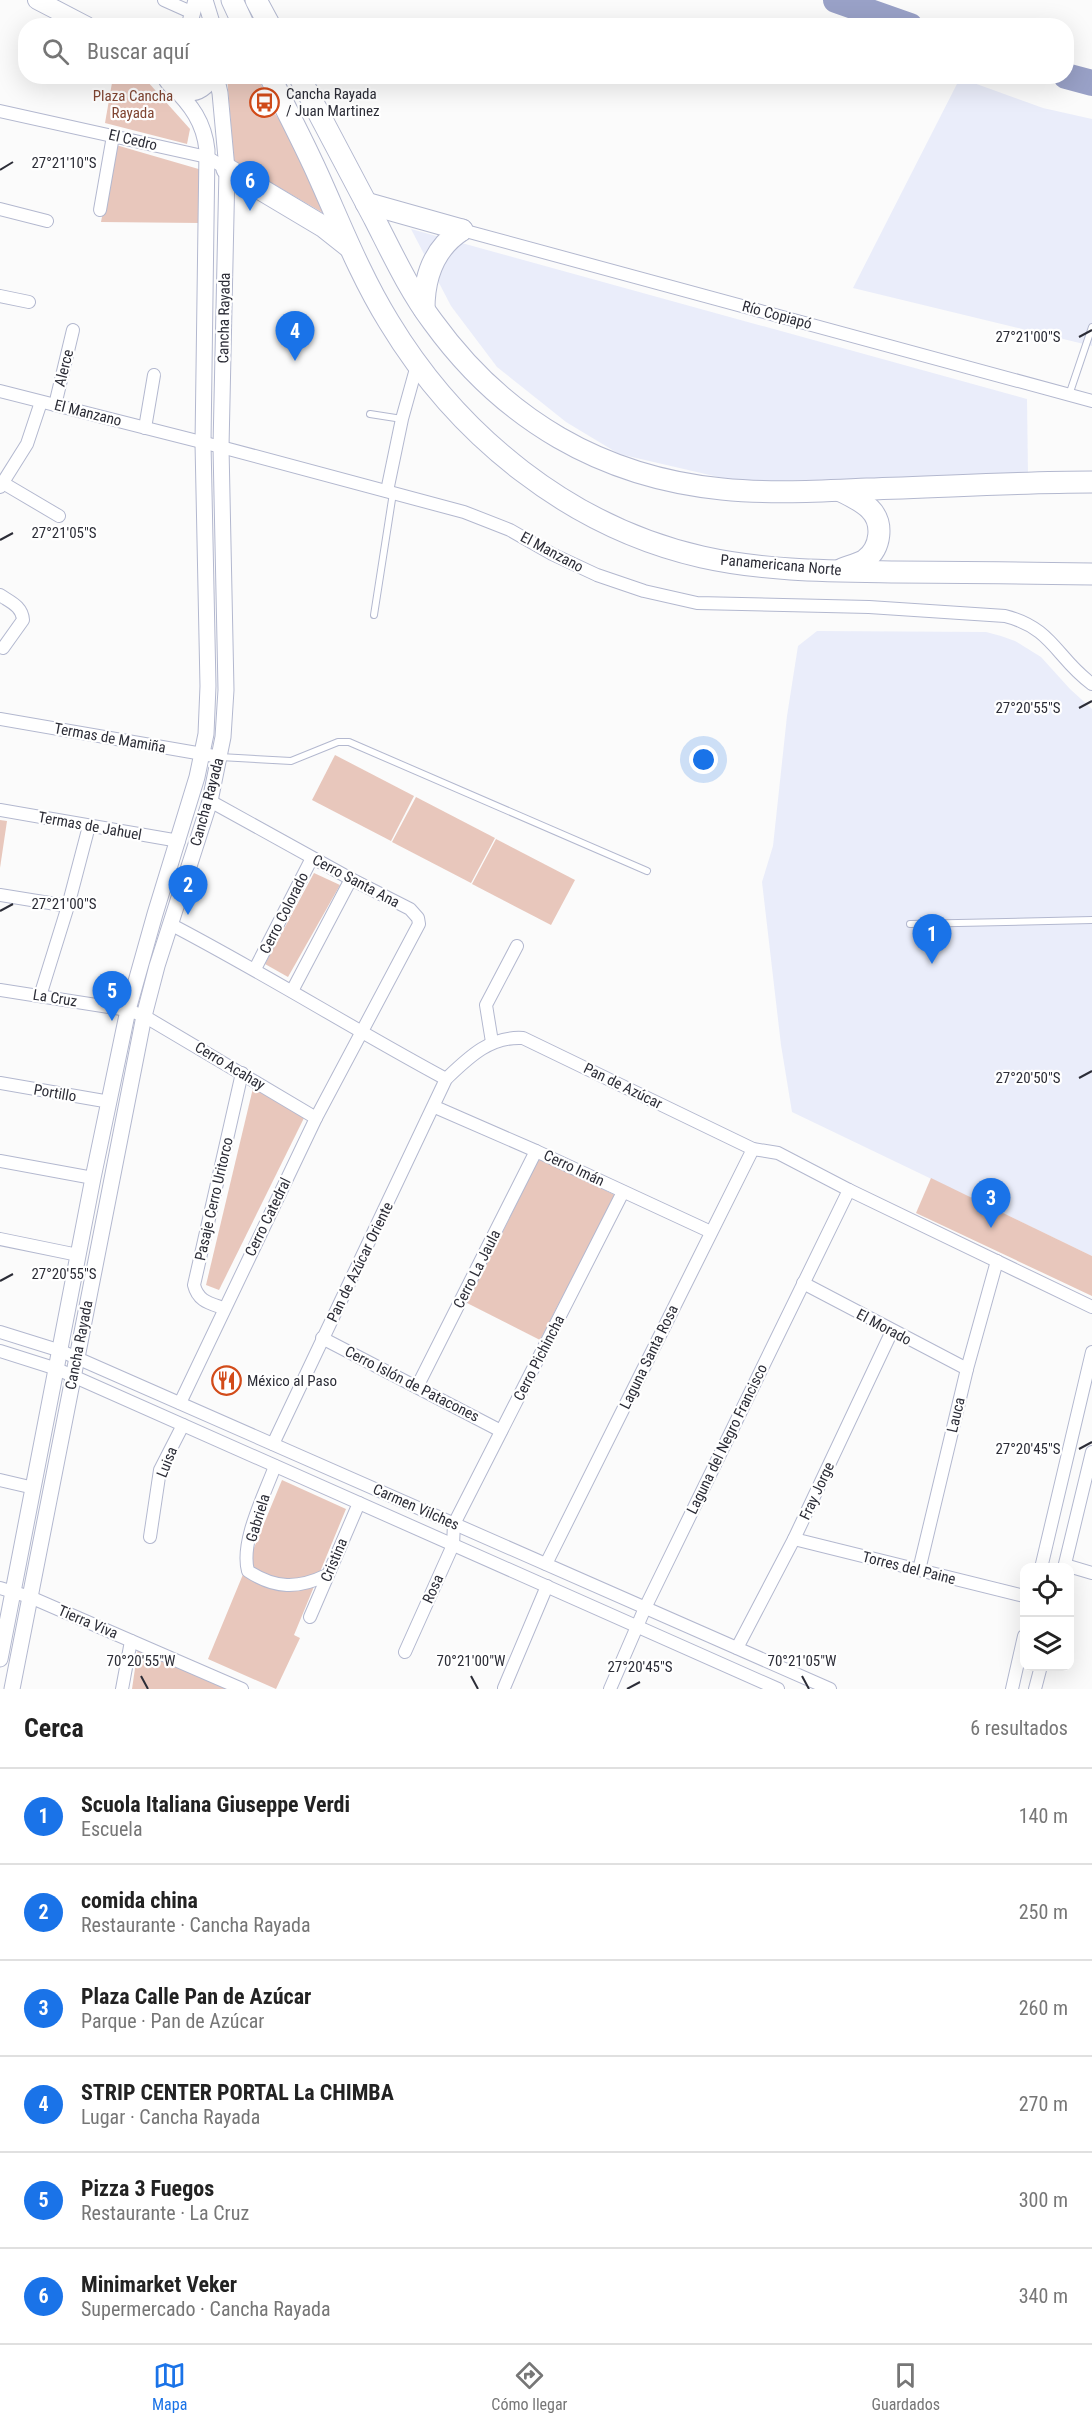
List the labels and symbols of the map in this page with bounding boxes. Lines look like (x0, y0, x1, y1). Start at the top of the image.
place label: Cancha Rayada / Juan Martinez (286, 85, 380, 120)
park label: Plaza Cancha Rayada (93, 87, 173, 122)
bus stop icon: Cancha Rayada / Juan Martinez (249, 87, 281, 119)
street label: El Cedro (107, 126, 159, 154)
text: 27°21'10"S (31, 154, 97, 172)
pin: 6 (230, 162, 270, 211)
street label: Cancha Rayada (214, 272, 234, 364)
street label: Río Copiapó (740, 297, 814, 333)
pin: 4 (276, 312, 314, 361)
text: 27°21'00"S (995, 328, 1061, 346)
street label: Alerce (51, 348, 77, 388)
street label: El Manzano (52, 396, 124, 430)
text: 27°21'05"S (31, 524, 97, 542)
street label: El Manzano (517, 528, 587, 576)
street label: Panamericana Norte (720, 551, 842, 579)
text: 27°20'55"S (995, 699, 1061, 717)
street label: Termas de Mamiña (53, 719, 167, 757)
your location (689, 745, 718, 774)
street label: Cancha Rayada (187, 756, 227, 848)
street label: Termas de Jahuel (37, 808, 143, 844)
street label: Cerro Santa Ana (309, 851, 403, 911)
pin: 2 (168, 866, 207, 915)
street label: Cerro Colorado (256, 869, 312, 957)
text: 27°21'00"S (31, 895, 97, 913)
pin: 1 (912, 914, 952, 964)
pin: 5 (92, 972, 132, 1021)
street label: La Cruz (32, 986, 78, 1010)
street label: Cerro Acahay (192, 1038, 268, 1094)
street label: Pan de Azúcar (581, 1059, 666, 1113)
text: 27°20'50"S (995, 1069, 1061, 1087)
street label: Portillo (32, 1080, 78, 1106)
street label: Pasaje Cerro Uritorco (191, 1136, 237, 1262)
street label: Cerro Imán (541, 1146, 607, 1190)
street label: Cerro Catedral (241, 1175, 295, 1259)
pin: 3 (972, 1178, 1010, 1228)
street label: Pan de Azúcar Oriente (323, 1199, 397, 1325)
street label: Cerro La Jaula (450, 1227, 504, 1311)
text: 27°20'55"S (31, 1265, 97, 1283)
street label: Cancha Rayada (62, 1299, 96, 1391)
street label: Laguna Santa Rosa (616, 1302, 682, 1412)
street label: El Morado (853, 1305, 915, 1349)
street label: Cerro Pichincha (510, 1312, 568, 1404)
street label: Cerro Islón de Patacones (342, 1342, 482, 1426)
street label: Laguna del Negro Francisco (683, 1361, 771, 1517)
restaurant icon: México al Paso (210, 1365, 242, 1397)
place label: México al Paso (247, 1372, 337, 1390)
street label: Lauca (943, 1396, 969, 1434)
text: 27°20'45"S (995, 1440, 1061, 1458)
street label: Luisa (153, 1444, 181, 1480)
street label: Fray Jorge (796, 1459, 838, 1523)
street label: Carmen Vilches (370, 1480, 462, 1534)
street label: Gabriela (242, 1492, 274, 1544)
street label: Cristina (317, 1535, 351, 1585)
street label: Torres del Paine (861, 1548, 957, 1588)
street label: Rosa (419, 1572, 447, 1606)
street label: Tierra Viva (55, 1601, 121, 1643)
text: 70°20'55"W (107, 1652, 176, 1670)
text: 70°21'00"W (437, 1652, 506, 1670)
text: 70°21'05"W (768, 1652, 837, 1670)
text: 27°20'45"S (607, 1658, 673, 1676)

